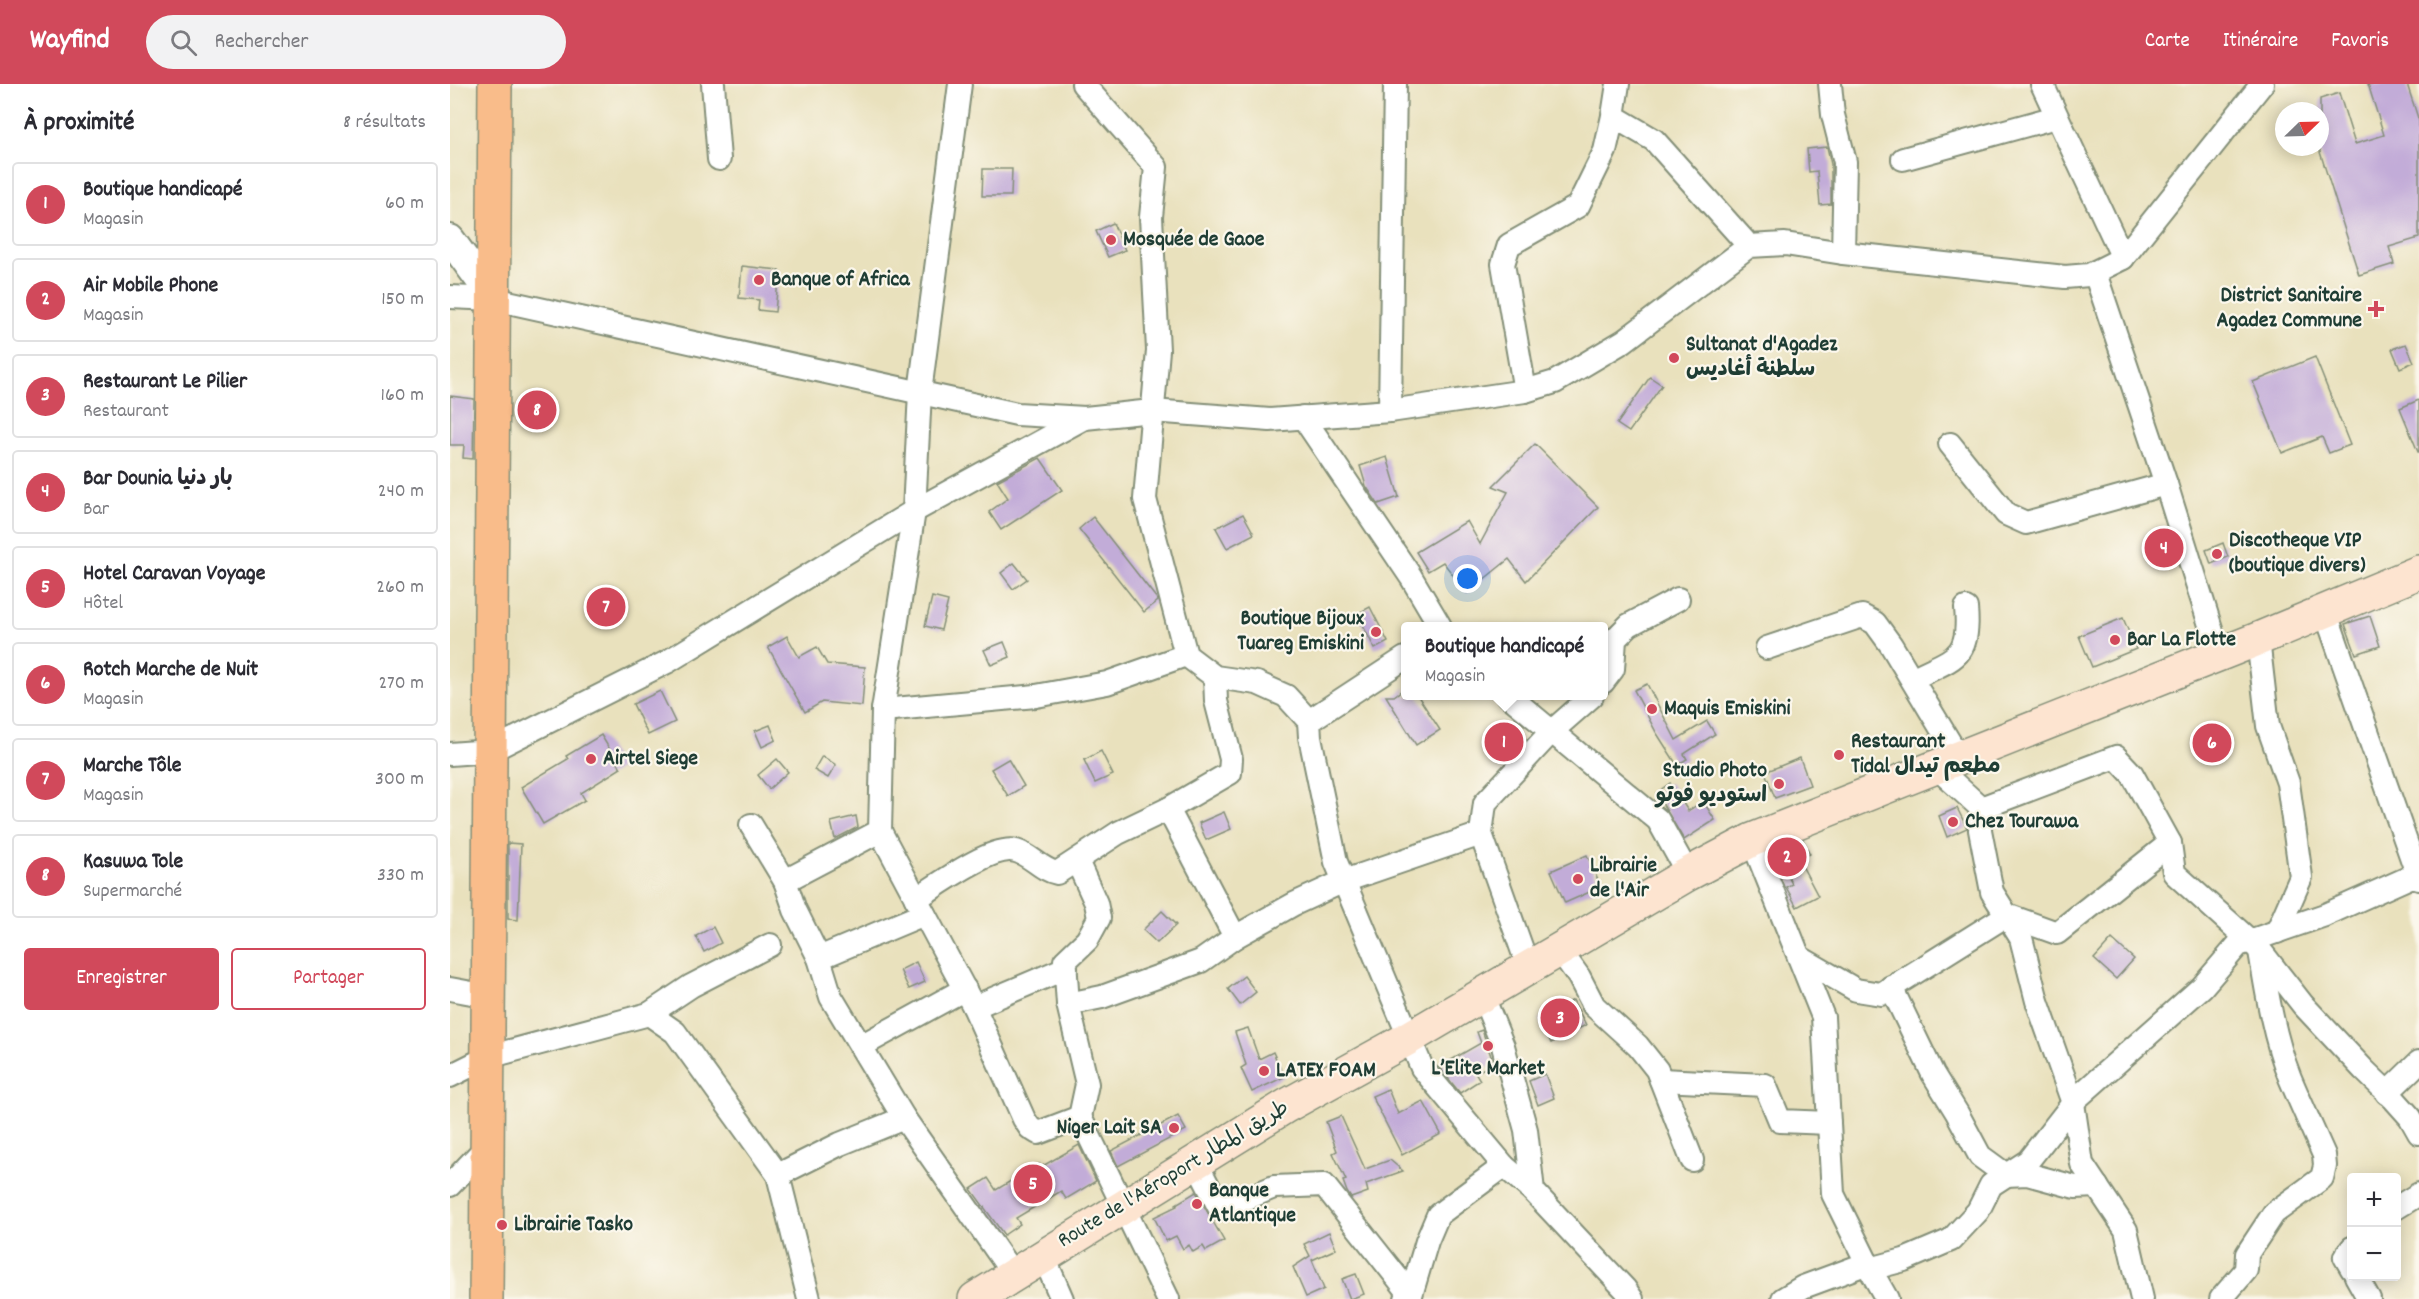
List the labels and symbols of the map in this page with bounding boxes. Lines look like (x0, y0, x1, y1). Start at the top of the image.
north arrow (2275, 102, 2329, 156)
place label: Mosquée de Gaoe (1123, 225, 1265, 256)
marker: Mosquée de Gaoe (1104, 233, 1118, 247)
place label: Banque of Africa (771, 265, 910, 296)
marker: Banque of Africa (752, 273, 766, 287)
place label: District Sanitaire Agadez Commune (2216, 281, 2362, 337)
marker: District Sanitaire Agadez Commune (2367, 300, 2385, 318)
place label: Sultanat d'Agadez سلطنة أغاديس (1686, 330, 1838, 386)
marker: Sultanat d'Agadez سلطنة أغاديس (1667, 351, 1681, 365)
pin: 8 (518, 388, 556, 432)
pin: 4 (2144, 526, 2184, 570)
place label: Discotheque VIP (boutique divers) (2229, 526, 2366, 582)
marker: Discotheque VIP (boutique divers) (2210, 547, 2224, 561)
your location (1453, 564, 1482, 593)
pin: 7 (586, 584, 626, 630)
place label: Boutique Bijoux Tuareg Emiskini (1237, 604, 1365, 660)
marker: Boutique Bijoux Tuareg Emiskini (1369, 625, 1383, 639)
place label: Bar La Flotte (2127, 625, 2236, 656)
marker: Bar La Flotte (2108, 633, 2122, 647)
place label: Maquis Emiskini (1664, 694, 1790, 725)
marker: Maquis Emiskini (1645, 702, 1659, 716)
pin: 1 (1484, 720, 1524, 764)
pin: 6 (2192, 720, 2232, 766)
place label: Restaurant Tidal مطعم تيدال (1851, 727, 2001, 783)
place label: Airtel Siege (603, 744, 698, 775)
marker: Restaurant Tidal مطعم تيدال (1832, 748, 1846, 762)
marker: Airtel Siege (584, 752, 598, 766)
place label: Studio Photo استوديو فوتو (1654, 756, 1767, 812)
marker: Studio Photo استوديو فوتو (1772, 777, 1786, 791)
place label: Chez Tourawa (1965, 807, 2079, 838)
marker: Chez Tourawa (1946, 815, 1960, 829)
pin: 2 (1768, 834, 1806, 880)
place label: Librairie de l'Air (1590, 851, 1657, 907)
marker: Librairie de l'Air (1571, 872, 1585, 886)
pin: 3 (1540, 996, 1580, 1040)
marker: L’Elite Market (1481, 1039, 1495, 1053)
place label: L’Elite Market (1431, 1054, 1546, 1085)
place label: LATEX FOAM (1276, 1056, 1376, 1087)
marker: LATEX FOAM (1257, 1064, 1271, 1078)
street label: Route de l'Aéroport طريق المطار (1052, 1093, 1296, 1257)
place label: Niger Lait SA (1056, 1113, 1162, 1144)
marker: Niger Lait SA (1167, 1121, 1181, 1135)
pin: 5 (1014, 1162, 1052, 1206)
place label: Banque Atlantique (1209, 1176, 1296, 1232)
marker: Banque Atlantique (1190, 1197, 1204, 1211)
place label: Librairie Tasko (514, 1210, 633, 1241)
marker: Librairie Tasko (495, 1218, 509, 1232)

